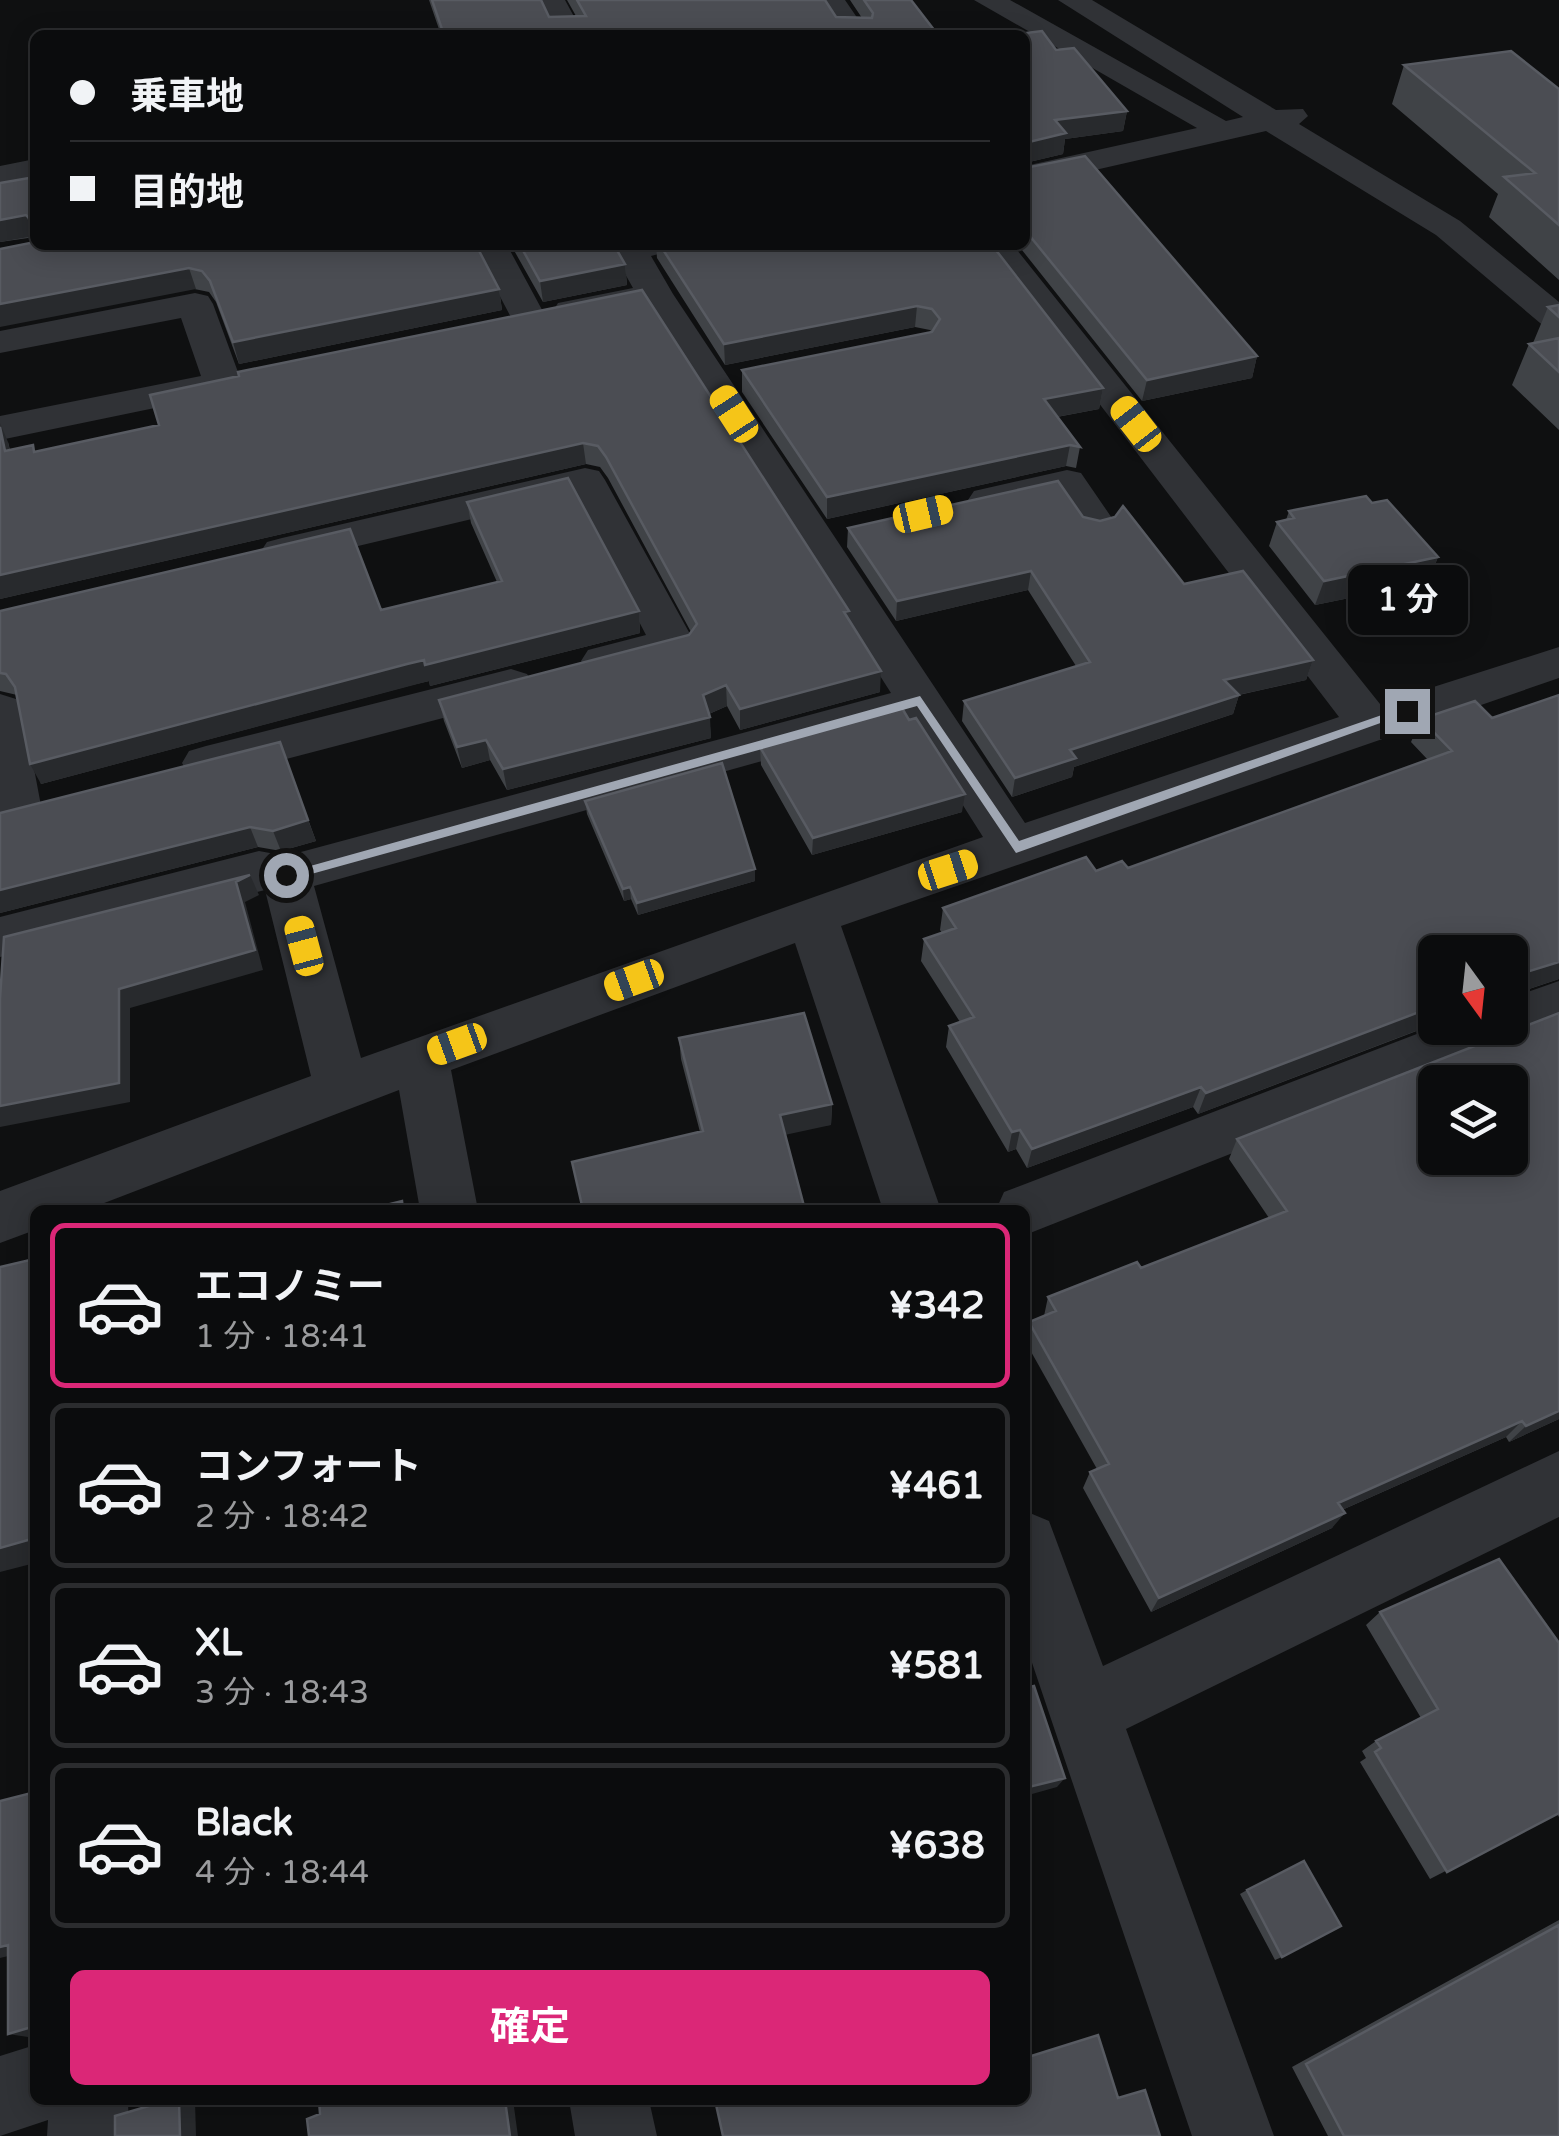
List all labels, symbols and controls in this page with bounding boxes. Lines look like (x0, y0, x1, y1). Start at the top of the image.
text: 乗車地 (130, 74, 244, 120)
text: 目的地 (130, 170, 244, 216)
car (705, 381, 763, 447)
car (1106, 391, 1166, 457)
car (890, 493, 956, 535)
callout: 1 分 (1347, 566, 1467, 636)
text: 1 分 (1378, 581, 1438, 619)
route end (1385, 689, 1430, 734)
car (915, 846, 981, 894)
route start (264, 853, 309, 898)
car (282, 913, 326, 979)
north arrow (1418, 935, 1528, 1045)
map controls (1418, 935, 1528, 1175)
car (601, 956, 667, 1004)
car (424, 1020, 490, 1068)
button: layers (1418, 1065, 1528, 1175)
icon: car (75, 1261, 165, 1351)
text: エコノミー (195, 1264, 385, 1310)
text: ¥342 (888, 1283, 985, 1329)
text: 1 分 · 18:41 (195, 1318, 369, 1356)
icon: car (75, 1441, 165, 1531)
text: コンフォート (195, 1444, 422, 1490)
text: ¥461 (888, 1463, 985, 1509)
text: 2 分 · 18:42 (195, 1498, 369, 1536)
text: XL (195, 1620, 242, 1666)
icon: car (75, 1621, 165, 1711)
text: ¥581 (888, 1643, 985, 1689)
text: 3 分 · 18:43 (195, 1674, 369, 1712)
text: Black (195, 1800, 293, 1846)
icon: car (75, 1801, 165, 1891)
text: ¥638 (888, 1823, 985, 1869)
text: 4 分 · 18:44 (195, 1854, 369, 1892)
button: 確定 (70, 1970, 990, 2085)

